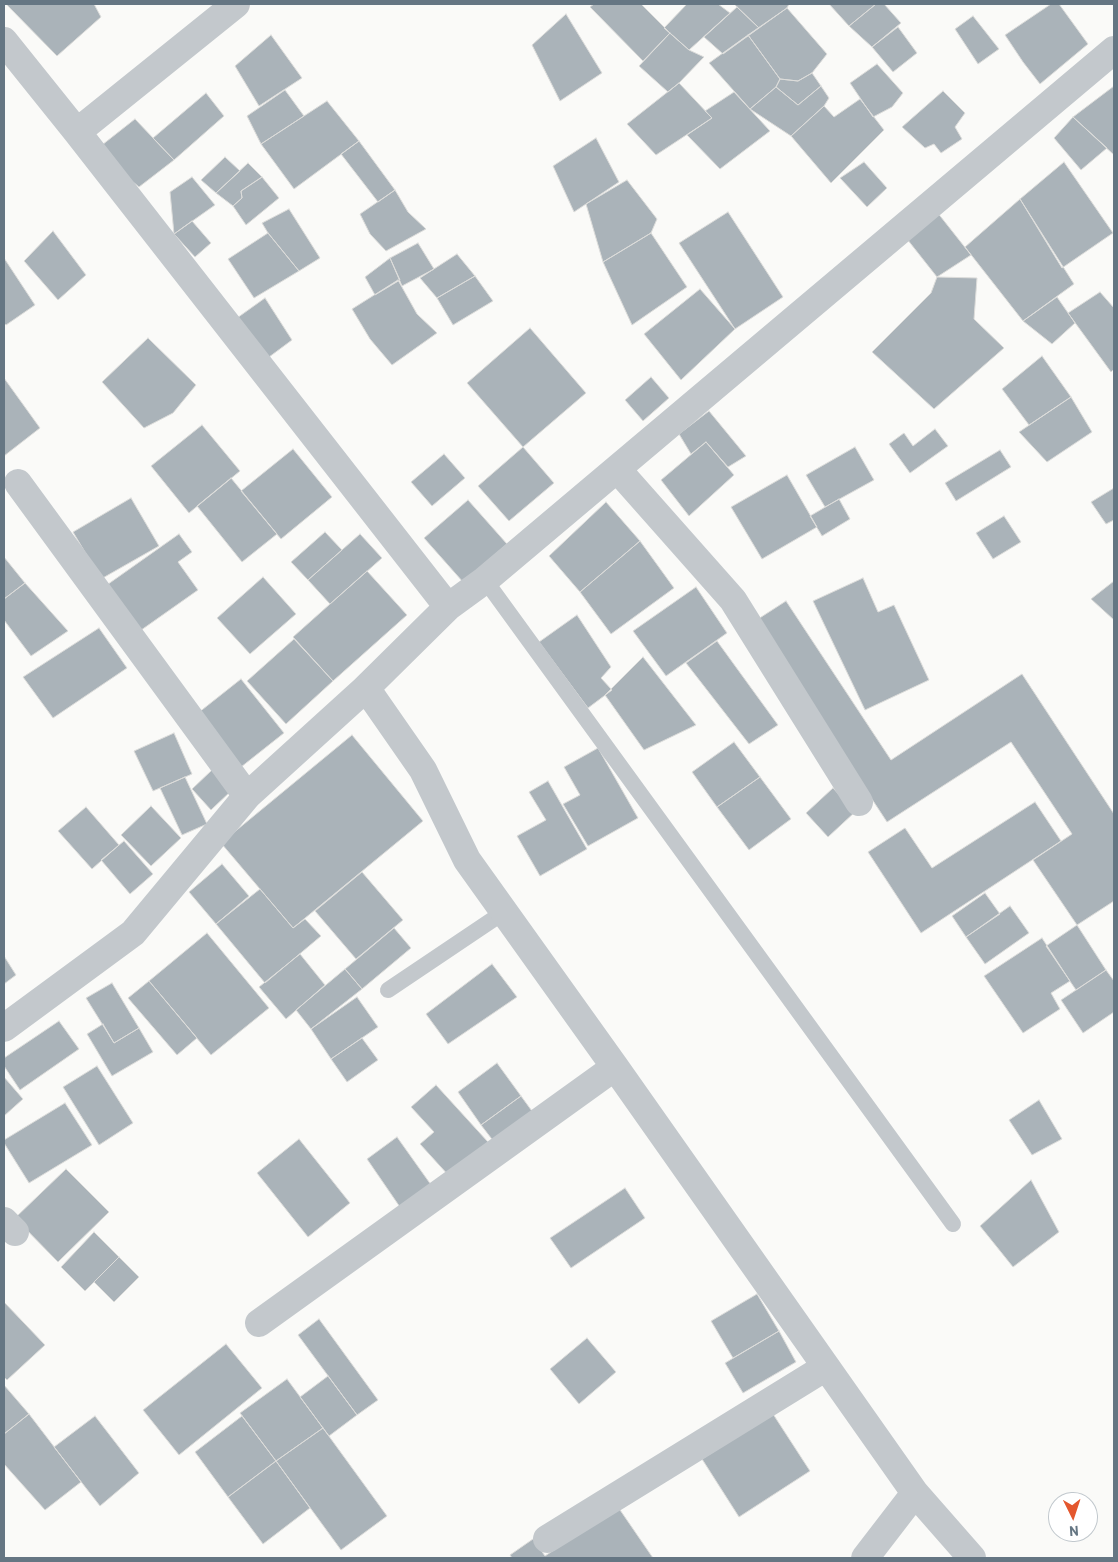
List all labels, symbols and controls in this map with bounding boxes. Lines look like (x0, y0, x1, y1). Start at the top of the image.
north arrow (1048, 1492, 1098, 1542)
text: N (1069, 1523, 1079, 1540)

